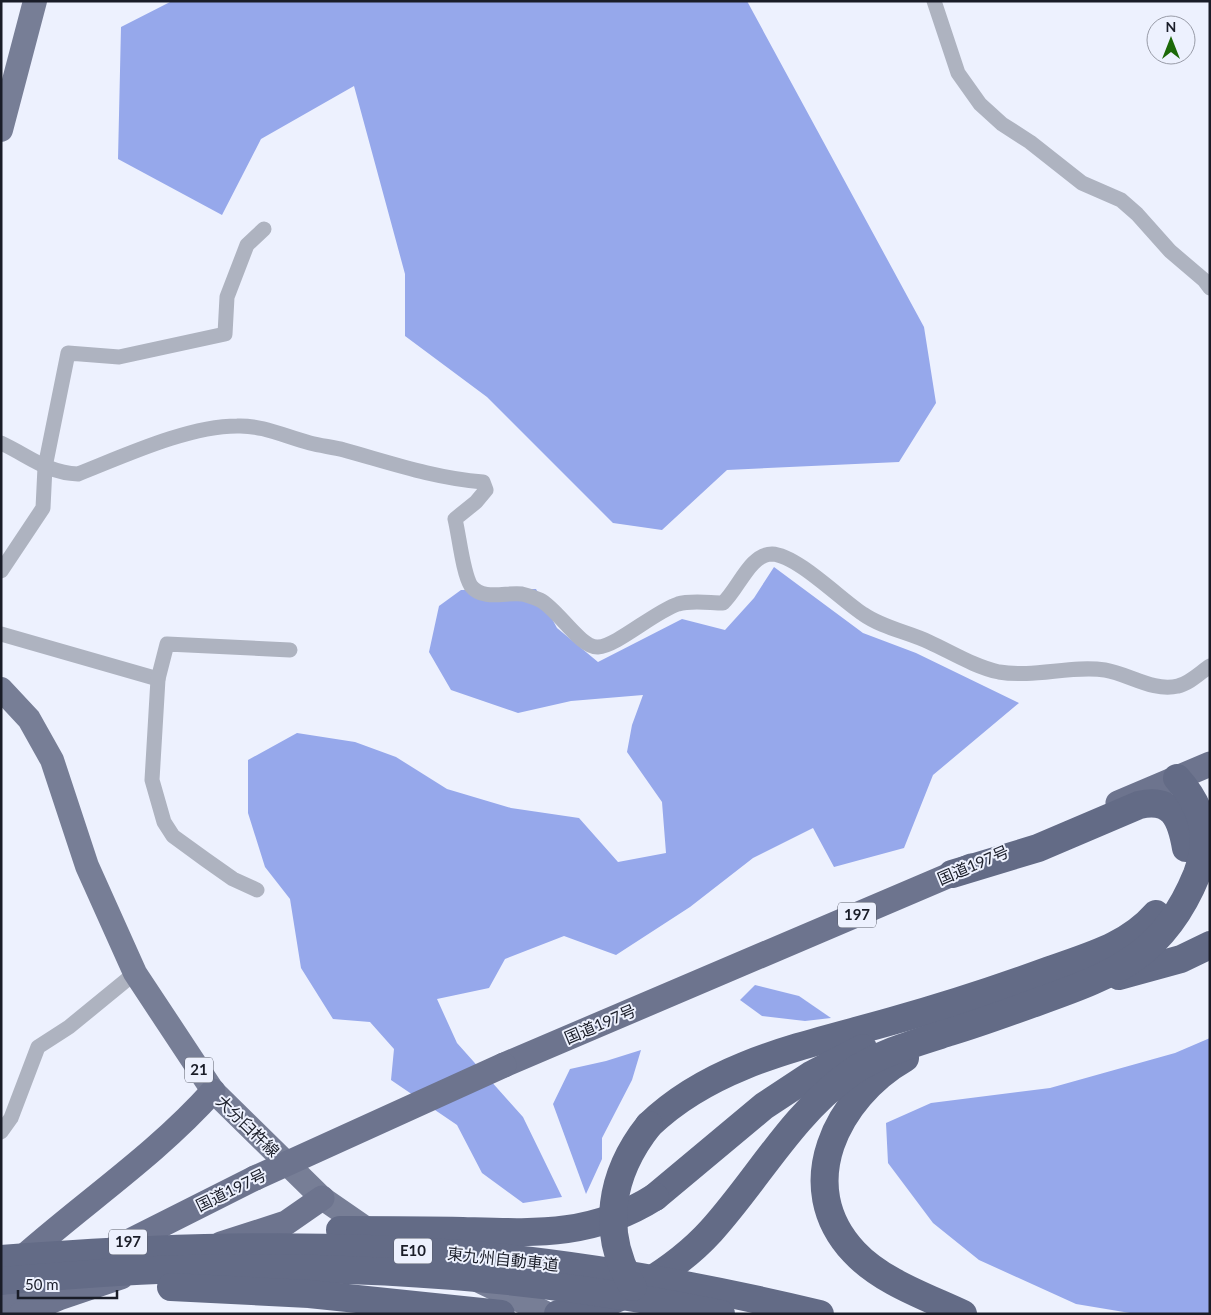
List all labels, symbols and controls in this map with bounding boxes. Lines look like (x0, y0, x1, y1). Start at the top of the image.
north arrow (1146, 15, 1196, 65)
text: N (1166, 18, 1176, 35)
street label: 国道197号 (934, 841, 1011, 888)
road number: 197 (838, 902, 876, 928)
street label: 国道197号 (561, 1000, 638, 1047)
road number: 21 (185, 1058, 213, 1082)
street label: 大分臼杵線 (213, 1091, 284, 1160)
street label: 国道197号 (193, 1164, 269, 1215)
road number: 197 (109, 1230, 147, 1254)
road number: E10 (394, 1238, 432, 1264)
street label: 東九州自動車道 (446, 1243, 560, 1274)
scale bar (18, 1268, 116, 1300)
text: 50 m (25, 1275, 59, 1293)

